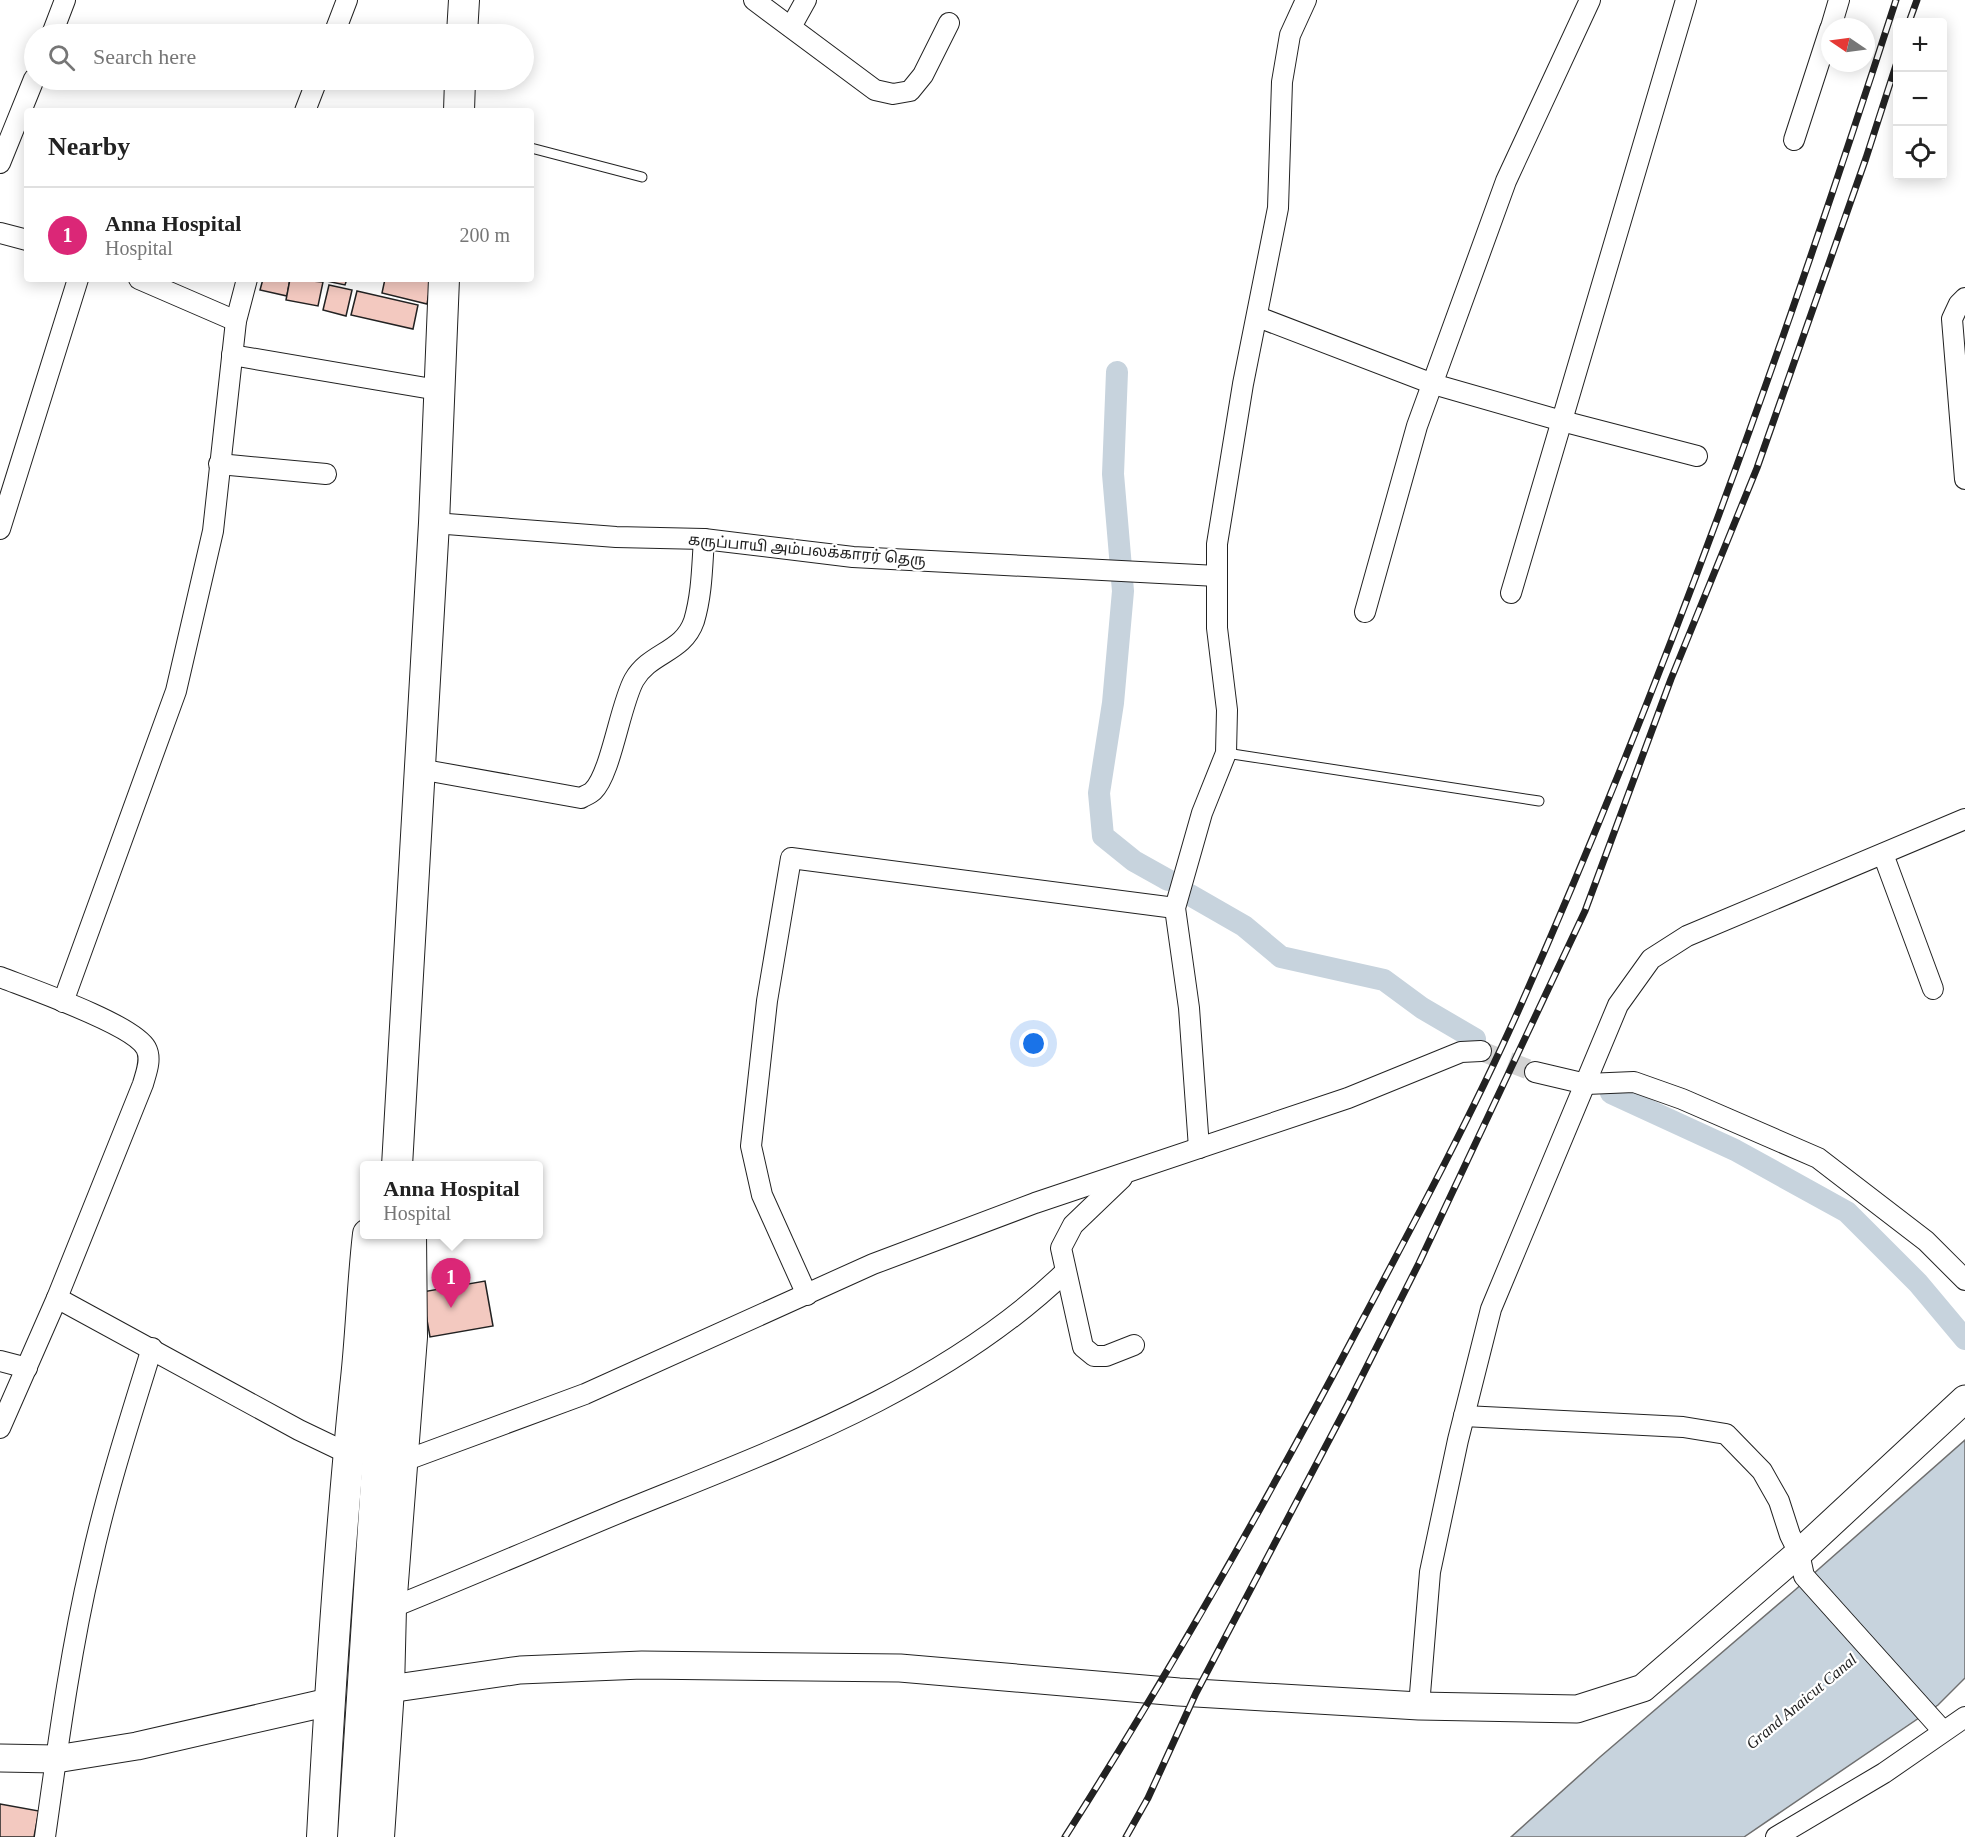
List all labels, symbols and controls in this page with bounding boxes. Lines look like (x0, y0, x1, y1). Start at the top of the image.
north arrow (1821, 18, 1875, 72)
map controls (1893, 18, 1947, 180)
button: + (1893, 18, 1947, 72)
search box (24, 24, 534, 90)
icon: search (45, 41, 78, 74)
text: Search here (93, 44, 196, 69)
button: − (1893, 72, 1947, 126)
button: locate (1893, 126, 1947, 180)
text: Nearby (48, 132, 130, 161)
text: Anna Hospital (105, 211, 241, 236)
text: 1 (63, 224, 73, 246)
text: 200 m (459, 224, 510, 246)
text: Hospital (105, 237, 173, 259)
street label: கருப்பாயி அம்பலக்காரர் தெரு (687, 532, 927, 571)
your location (1019, 1029, 1048, 1058)
popup (360, 1161, 543, 1239)
text: Anna Hospital (383, 1176, 520, 1201)
text: Hospital (383, 1202, 451, 1224)
pin: 1 (432, 1258, 470, 1308)
water label: Grand Anaicut Canal (1743, 1650, 1860, 1752)

